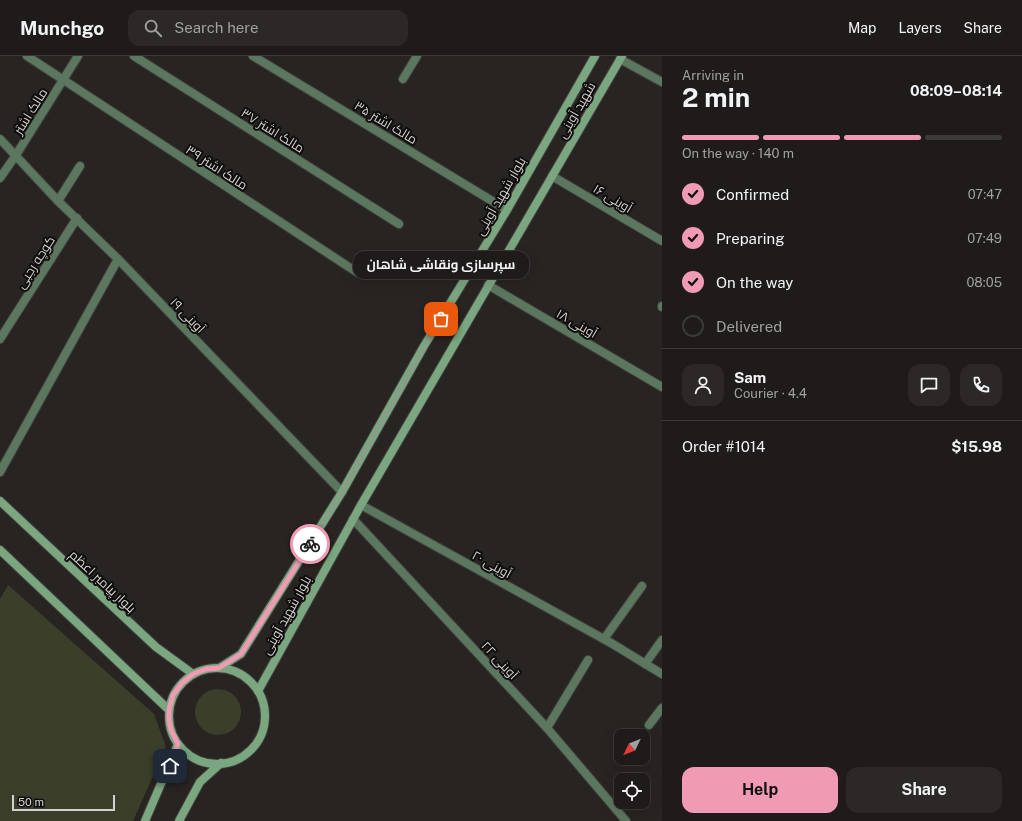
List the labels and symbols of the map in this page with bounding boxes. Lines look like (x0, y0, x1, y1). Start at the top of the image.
street label: شهید آوینی (554, 79, 599, 141)
street label: مالک اشتر (10, 85, 50, 138)
street label: مالک اشتر ۳۵ (352, 98, 420, 147)
street label: مالک اشتر ۳۷ (238, 105, 307, 156)
street label: مالک اشتر ۳۹ (183, 142, 250, 193)
street label: بلوار شهید آوینی (472, 155, 529, 238)
street label: ۱۶ آوینی (591, 181, 635, 216)
street label: کوچه رجبی (13, 233, 60, 292)
callout: سپرسازی و‌نقاشی شاهان (353, 251, 529, 279)
street label: آوینی ۱۹ (167, 295, 208, 336)
pin (424, 302, 458, 336)
street label: ۱۸ آوینی (554, 306, 600, 341)
courier (290, 524, 330, 564)
street label: بلوار پیامبر اعظم (65, 547, 139, 617)
street label: آوینی ۲۰ (469, 548, 514, 582)
street label: بلوار شهید آوینی (259, 573, 314, 657)
street label: آوینی ۲۲ (478, 638, 521, 683)
north arrow (614, 729, 650, 765)
pin (153, 749, 187, 783)
scale bar (12, 793, 115, 812)

